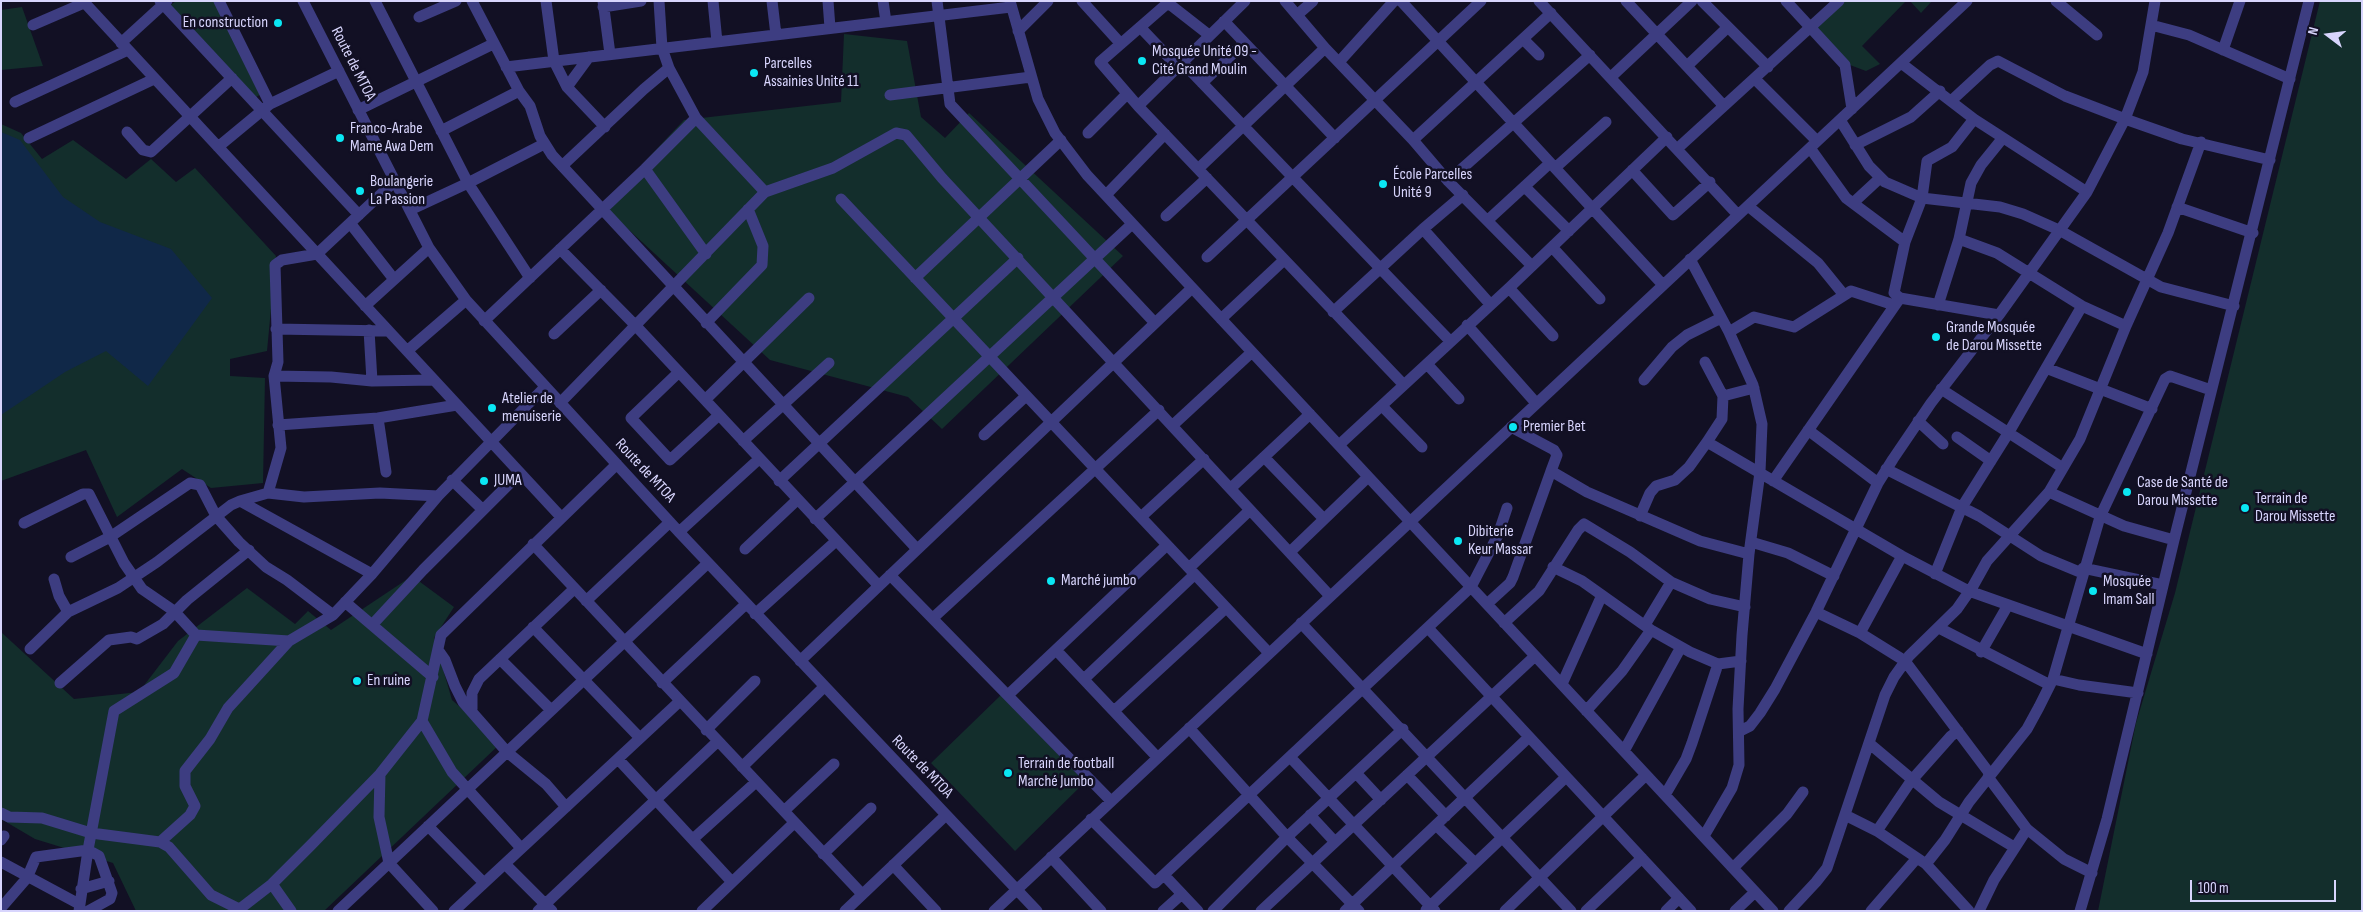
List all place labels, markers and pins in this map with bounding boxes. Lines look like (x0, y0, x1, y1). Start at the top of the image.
place label: En construction (183, 13, 268, 33)
marker: En construction (272, 17, 284, 29)
place label: Mosquée Unité 09 - Cité Grand Moulin (1152, 42, 1257, 80)
place label: Parcelles Assainies Unité 11 (764, 54, 858, 92)
marker: Mosquée Unité 09 - Cité Grand Moulin (1136, 55, 1148, 67)
marker: Parcelles Assainies Unité 11 (748, 67, 760, 79)
place label: Franco-Arabe Mame Awa Dem (350, 119, 434, 157)
marker: Franco-Arabe Mame Awa Dem (334, 132, 346, 144)
place label: École Parcelles Unité 9 (1393, 165, 1472, 203)
place label: Boulangerie La Passion (370, 172, 433, 210)
marker: École Parcelles Unité 9 (1377, 178, 1389, 190)
marker: Boulangerie La Passion (354, 185, 366, 197)
place label: Grande Mosquée de Darou Missette (1946, 318, 2042, 356)
marker: Grande Mosquée de Darou Missette (1930, 331, 1942, 343)
place label: Atelier de menuiserie (502, 389, 561, 427)
marker: Atelier de menuiserie (486, 402, 498, 414)
place label: Premier Bet (1523, 417, 1586, 437)
marker: Premier Bet (1507, 421, 1519, 433)
place label: JUMA (494, 471, 522, 491)
place label: Case de Santé de Darou Missette (2137, 473, 2228, 511)
marker: JUMA (478, 475, 490, 487)
marker: Case de Santé de Darou Missette (2121, 486, 2133, 498)
place label: Terrain de Darou Missette (2255, 489, 2335, 527)
marker: Terrain de Darou Missette (2239, 502, 2251, 514)
place label: Dibiterie Keur Massar (1468, 522, 1533, 560)
marker: Dibiterie Keur Massar (1452, 535, 1464, 547)
place label: Marché jumbo (1061, 571, 1136, 591)
place label: Mosquée Imam Sall (2103, 572, 2154, 610)
marker: Marché jumbo (1045, 575, 1057, 587)
marker: Mosquée Imam Sall (2087, 585, 2099, 597)
place label: En ruine (367, 671, 411, 691)
marker: En ruine (351, 675, 363, 687)
place label: Terrain de football Marché Jumbo (1018, 754, 1114, 792)
marker: Terrain de football Marché Jumbo (1002, 767, 1014, 779)

